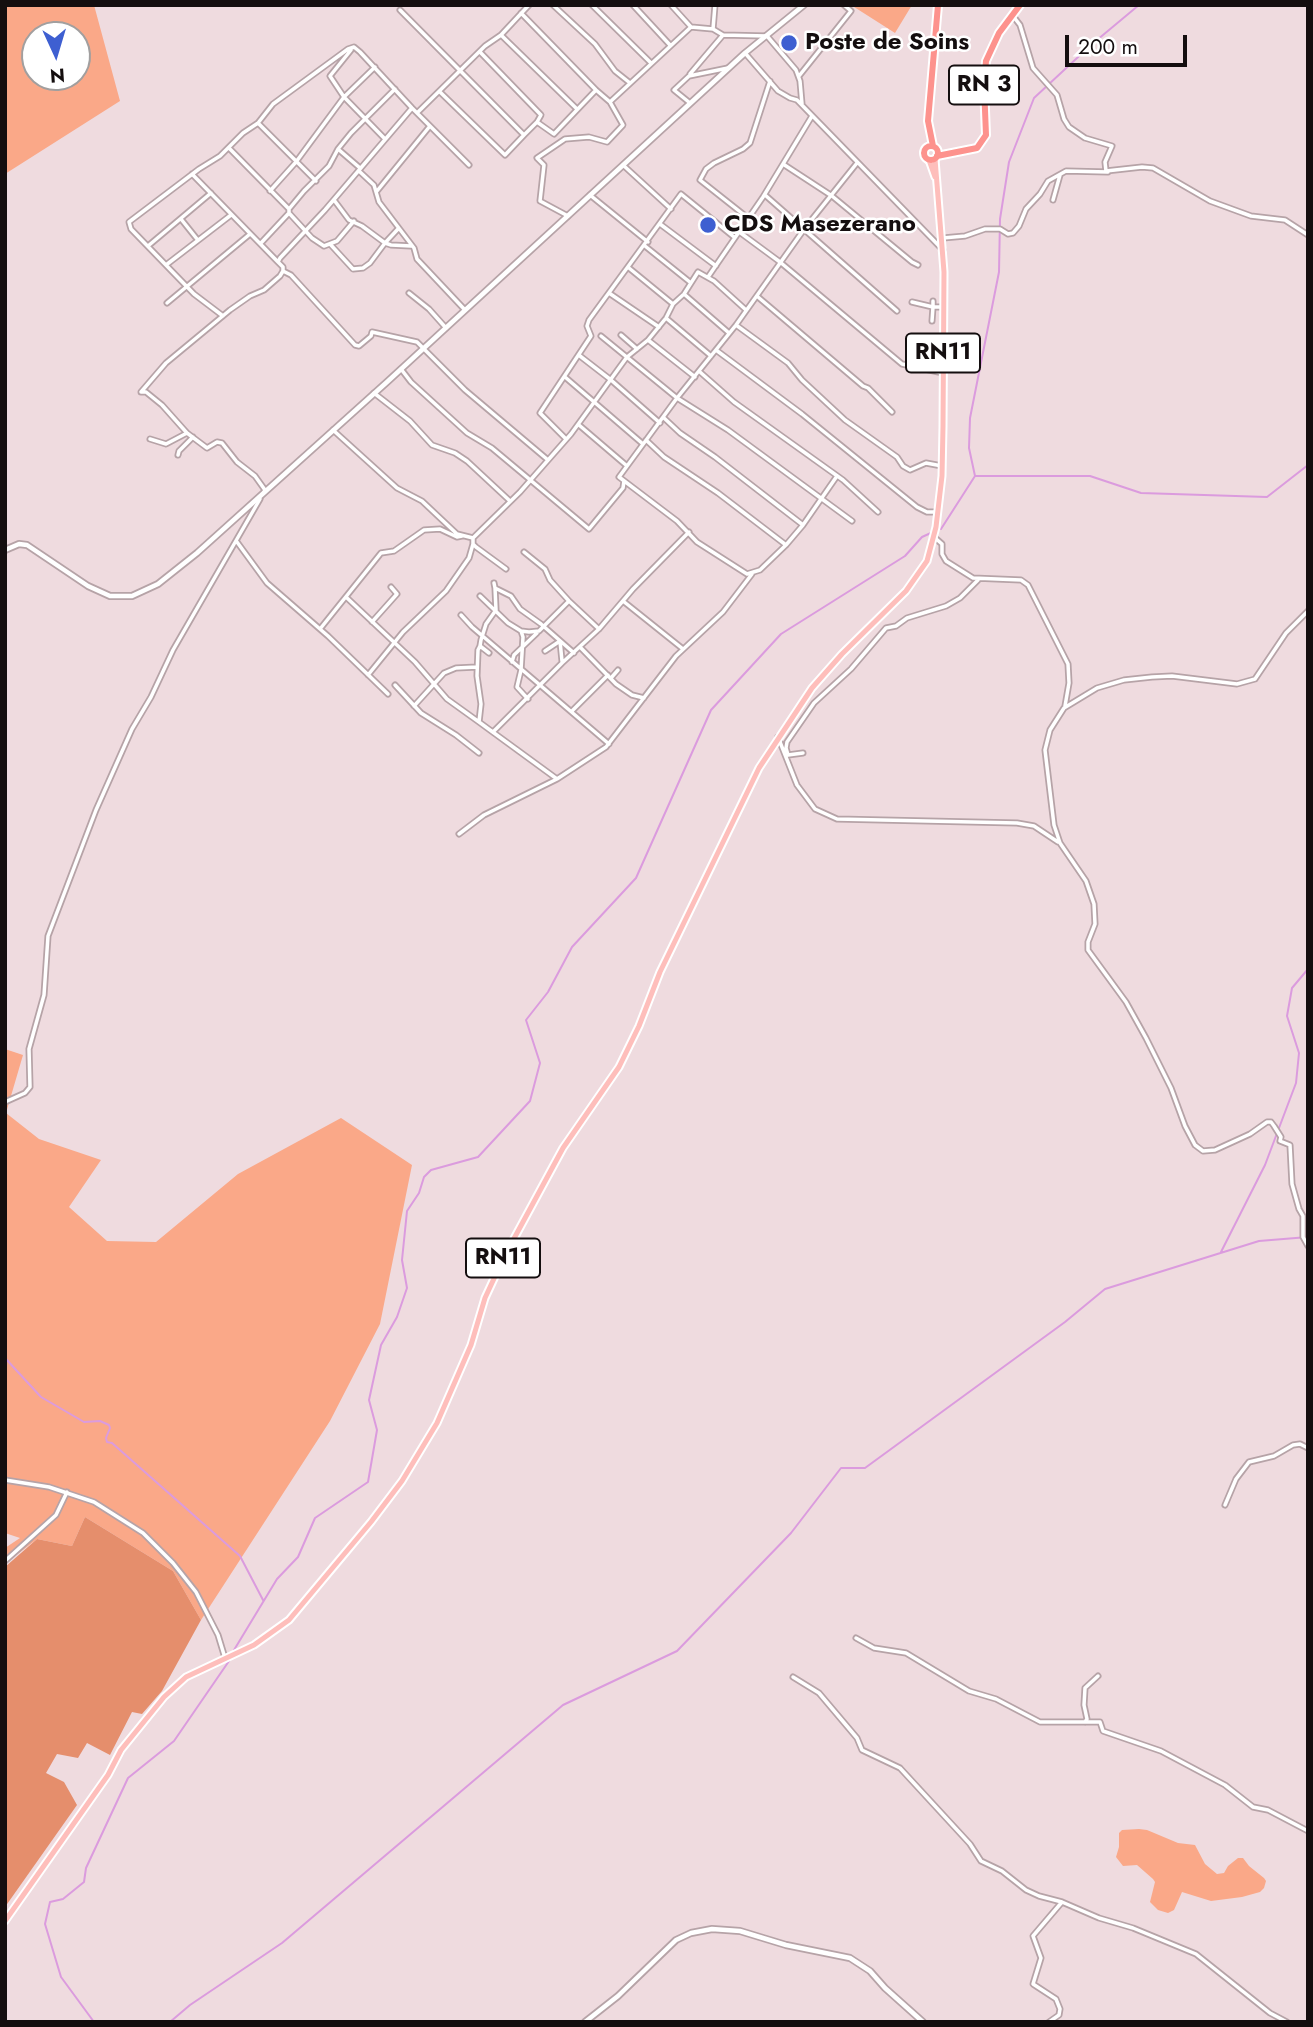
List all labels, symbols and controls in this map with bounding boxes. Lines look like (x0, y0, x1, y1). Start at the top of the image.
north arrow (21, 21, 91, 91)
scale bar (1068, 21, 1190, 65)
place label: Poste de Soins (805, 29, 969, 57)
text: 200 m (1078, 32, 1138, 62)
marker: Poste de Soins (779, 33, 799, 53)
text: N (49, 61, 66, 89)
road number: RN 3 (949, 66, 1019, 104)
place label: CDS Masezerano (724, 211, 916, 239)
marker: CDS Masezerano (698, 215, 718, 235)
road number: RN11 (906, 334, 980, 372)
road number: RN11 (466, 1238, 540, 1278)

